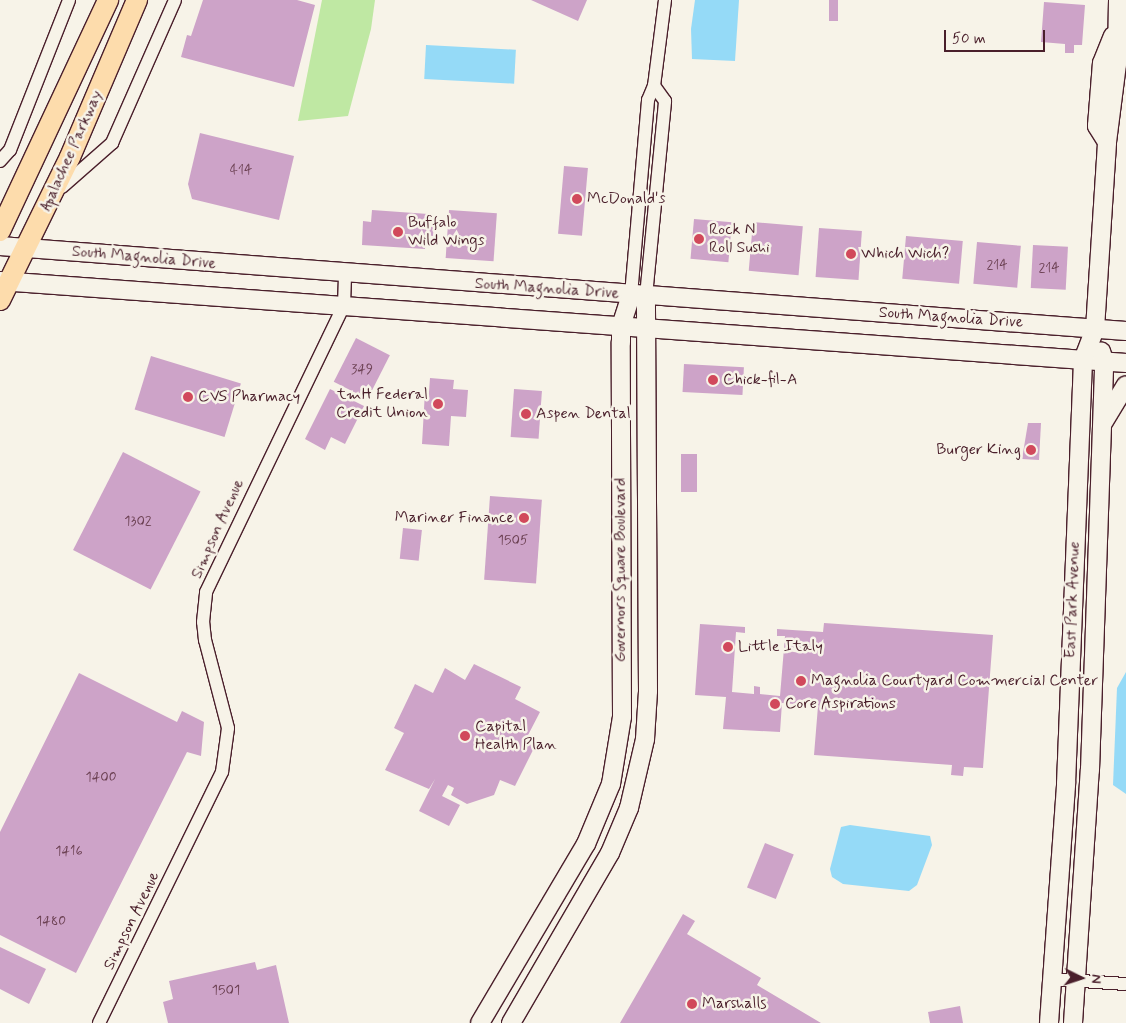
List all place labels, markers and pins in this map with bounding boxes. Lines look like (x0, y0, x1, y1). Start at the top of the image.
place label: McDonald's (587, 189, 666, 209)
marker: McDonald's (571, 193, 583, 205)
place label: Buffalo Wild Wings (408, 213, 485, 251)
place label: Rock N Roll Sushi (709, 220, 770, 258)
marker: Buffalo Wild Wings (392, 226, 404, 238)
marker: Rock N Roll Sushi (693, 233, 705, 245)
place label: Which Wich? (861, 244, 949, 264)
marker: Which Wich? (845, 248, 857, 260)
place label: Chick-fil-A (723, 370, 797, 390)
marker: Chick-fil-A (707, 374, 719, 386)
place label: tmH Federal Credit Union (337, 385, 428, 423)
place label: CVS Pharmacy (198, 387, 300, 407)
marker: CVS Pharmacy (182, 391, 194, 403)
marker: tmH Federal Credit Union (432, 398, 444, 410)
place label: Aspen Dental (536, 404, 631, 424)
marker: Aspen Dental (520, 408, 532, 420)
place label: Burger King (939, 440, 1021, 460)
marker: Burger King (1025, 444, 1037, 456)
place label: Mariner Finance (396, 508, 514, 528)
marker: Mariner Finance (518, 512, 530, 524)
place label: Little Italy (738, 637, 820, 657)
marker: Little Italy (722, 641, 734, 653)
place label: Magnolia Courtyard Commercial Center (811, 671, 1097, 691)
marker: Magnolia Courtyard Commercial Center (795, 675, 807, 687)
place label: Core Aspirations (785, 694, 898, 714)
marker: Core Aspirations (769, 698, 781, 710)
place label: Capital Health Plan (475, 717, 557, 755)
marker: Capital Health Plan (459, 730, 471, 742)
place label: Marshalls (702, 994, 767, 1014)
marker: Marshalls (686, 998, 698, 1010)

